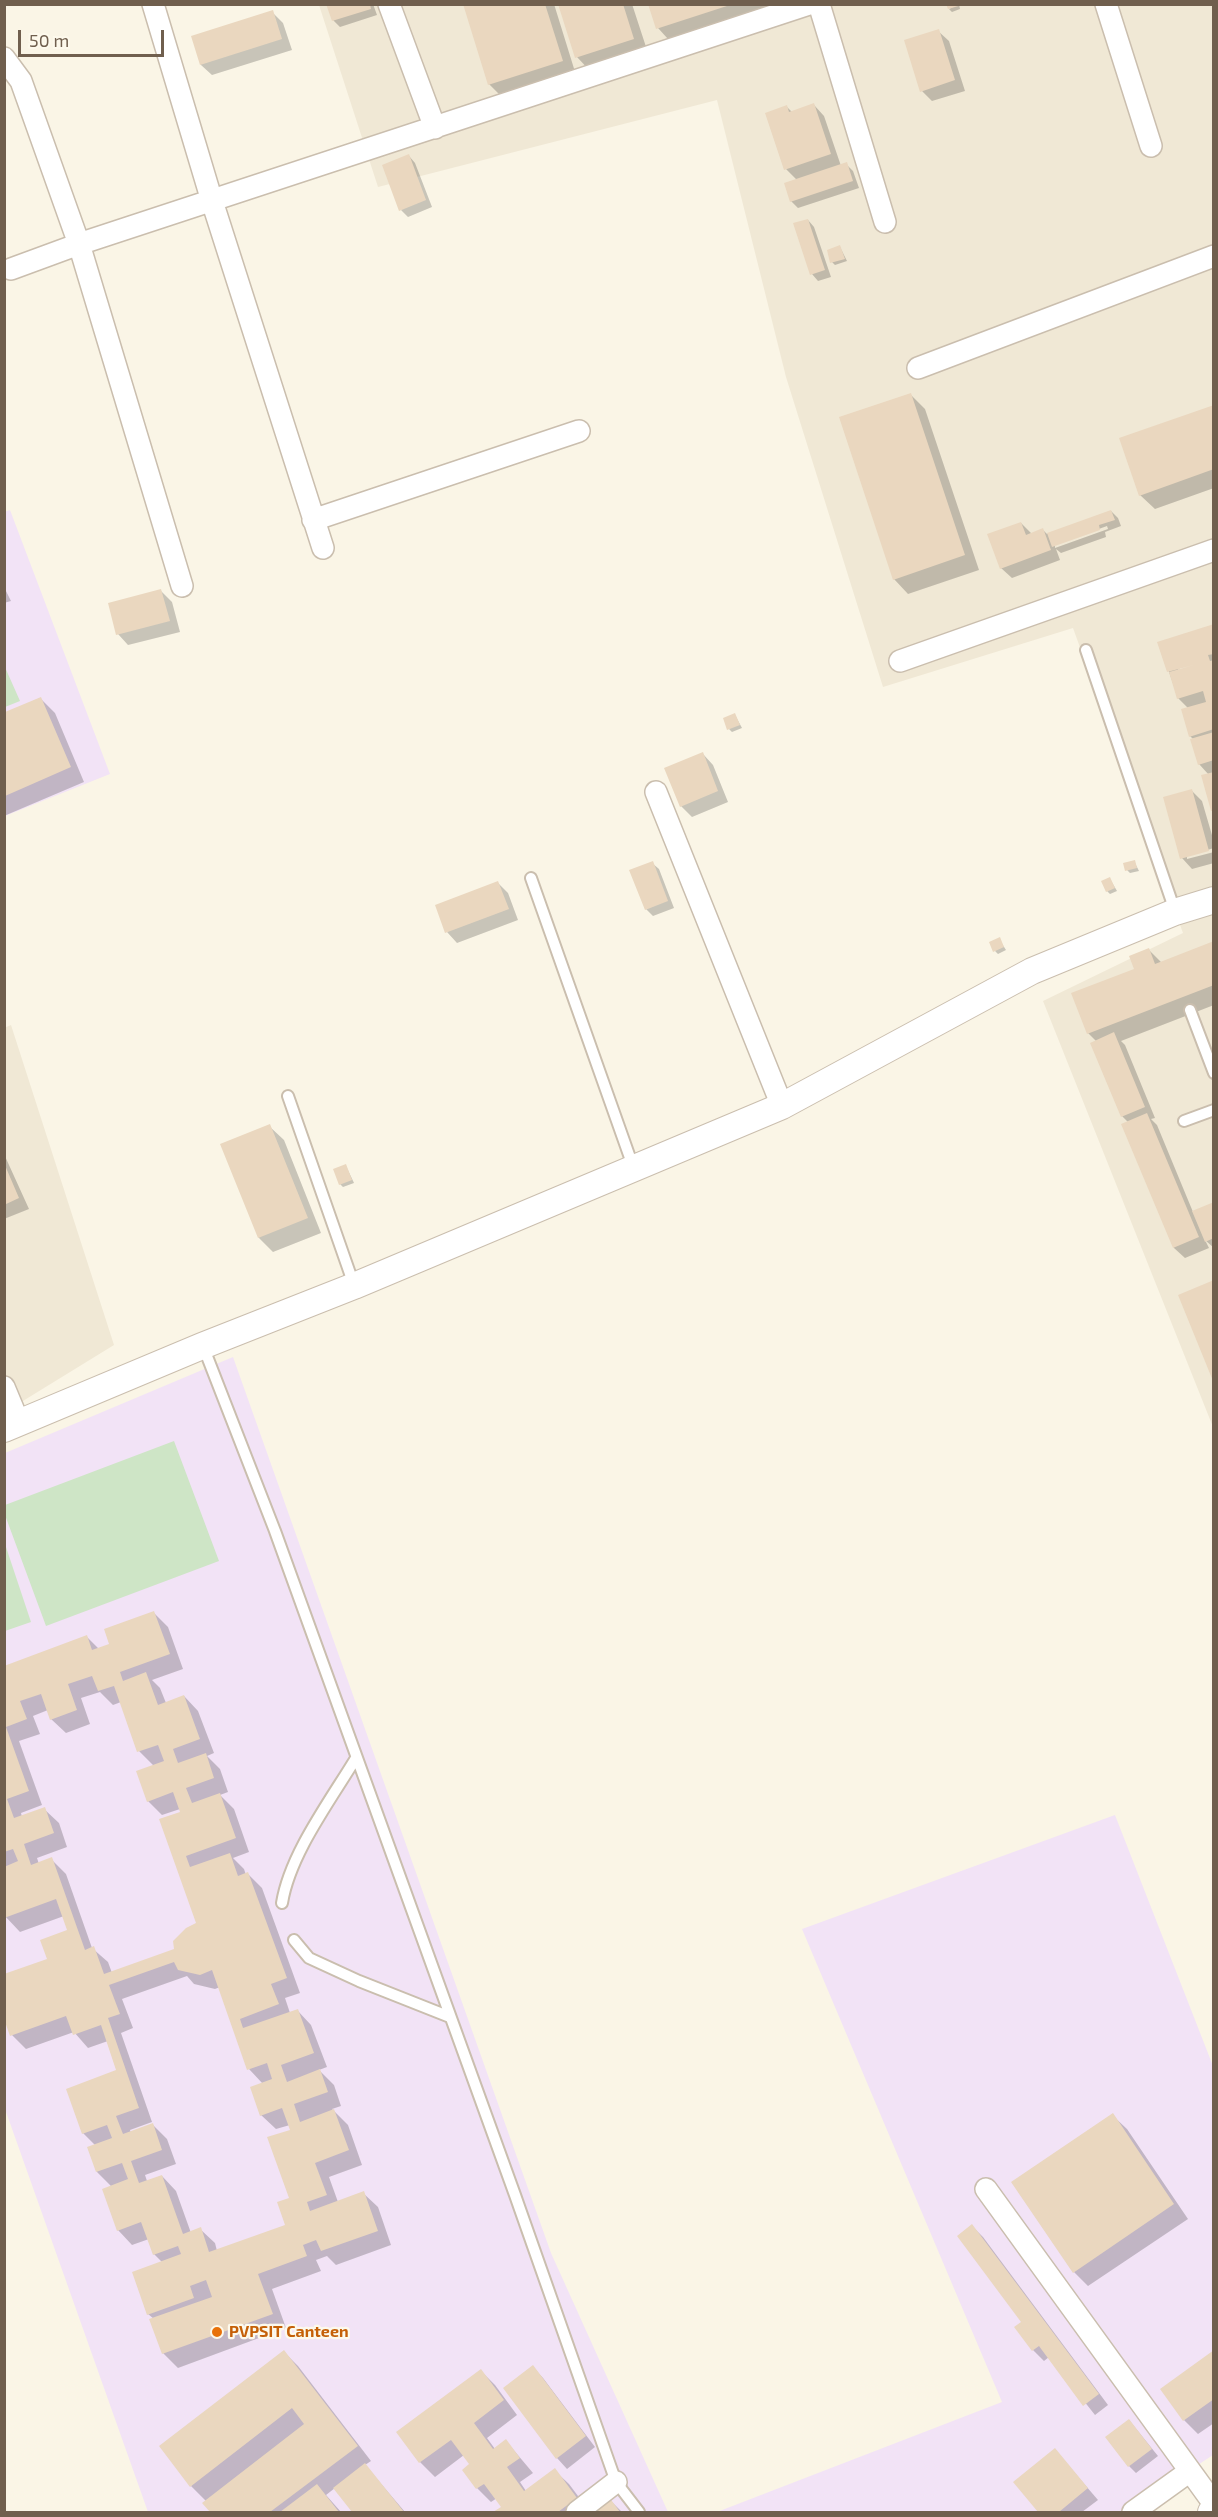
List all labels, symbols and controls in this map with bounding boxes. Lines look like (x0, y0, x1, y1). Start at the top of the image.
scale bar (21, 18, 166, 56)
text: 50 m (29, 29, 69, 51)
place label: PVPSIT Canteen (229, 2322, 349, 2342)
marker: PVPSIT Canteen (210, 2325, 224, 2339)

